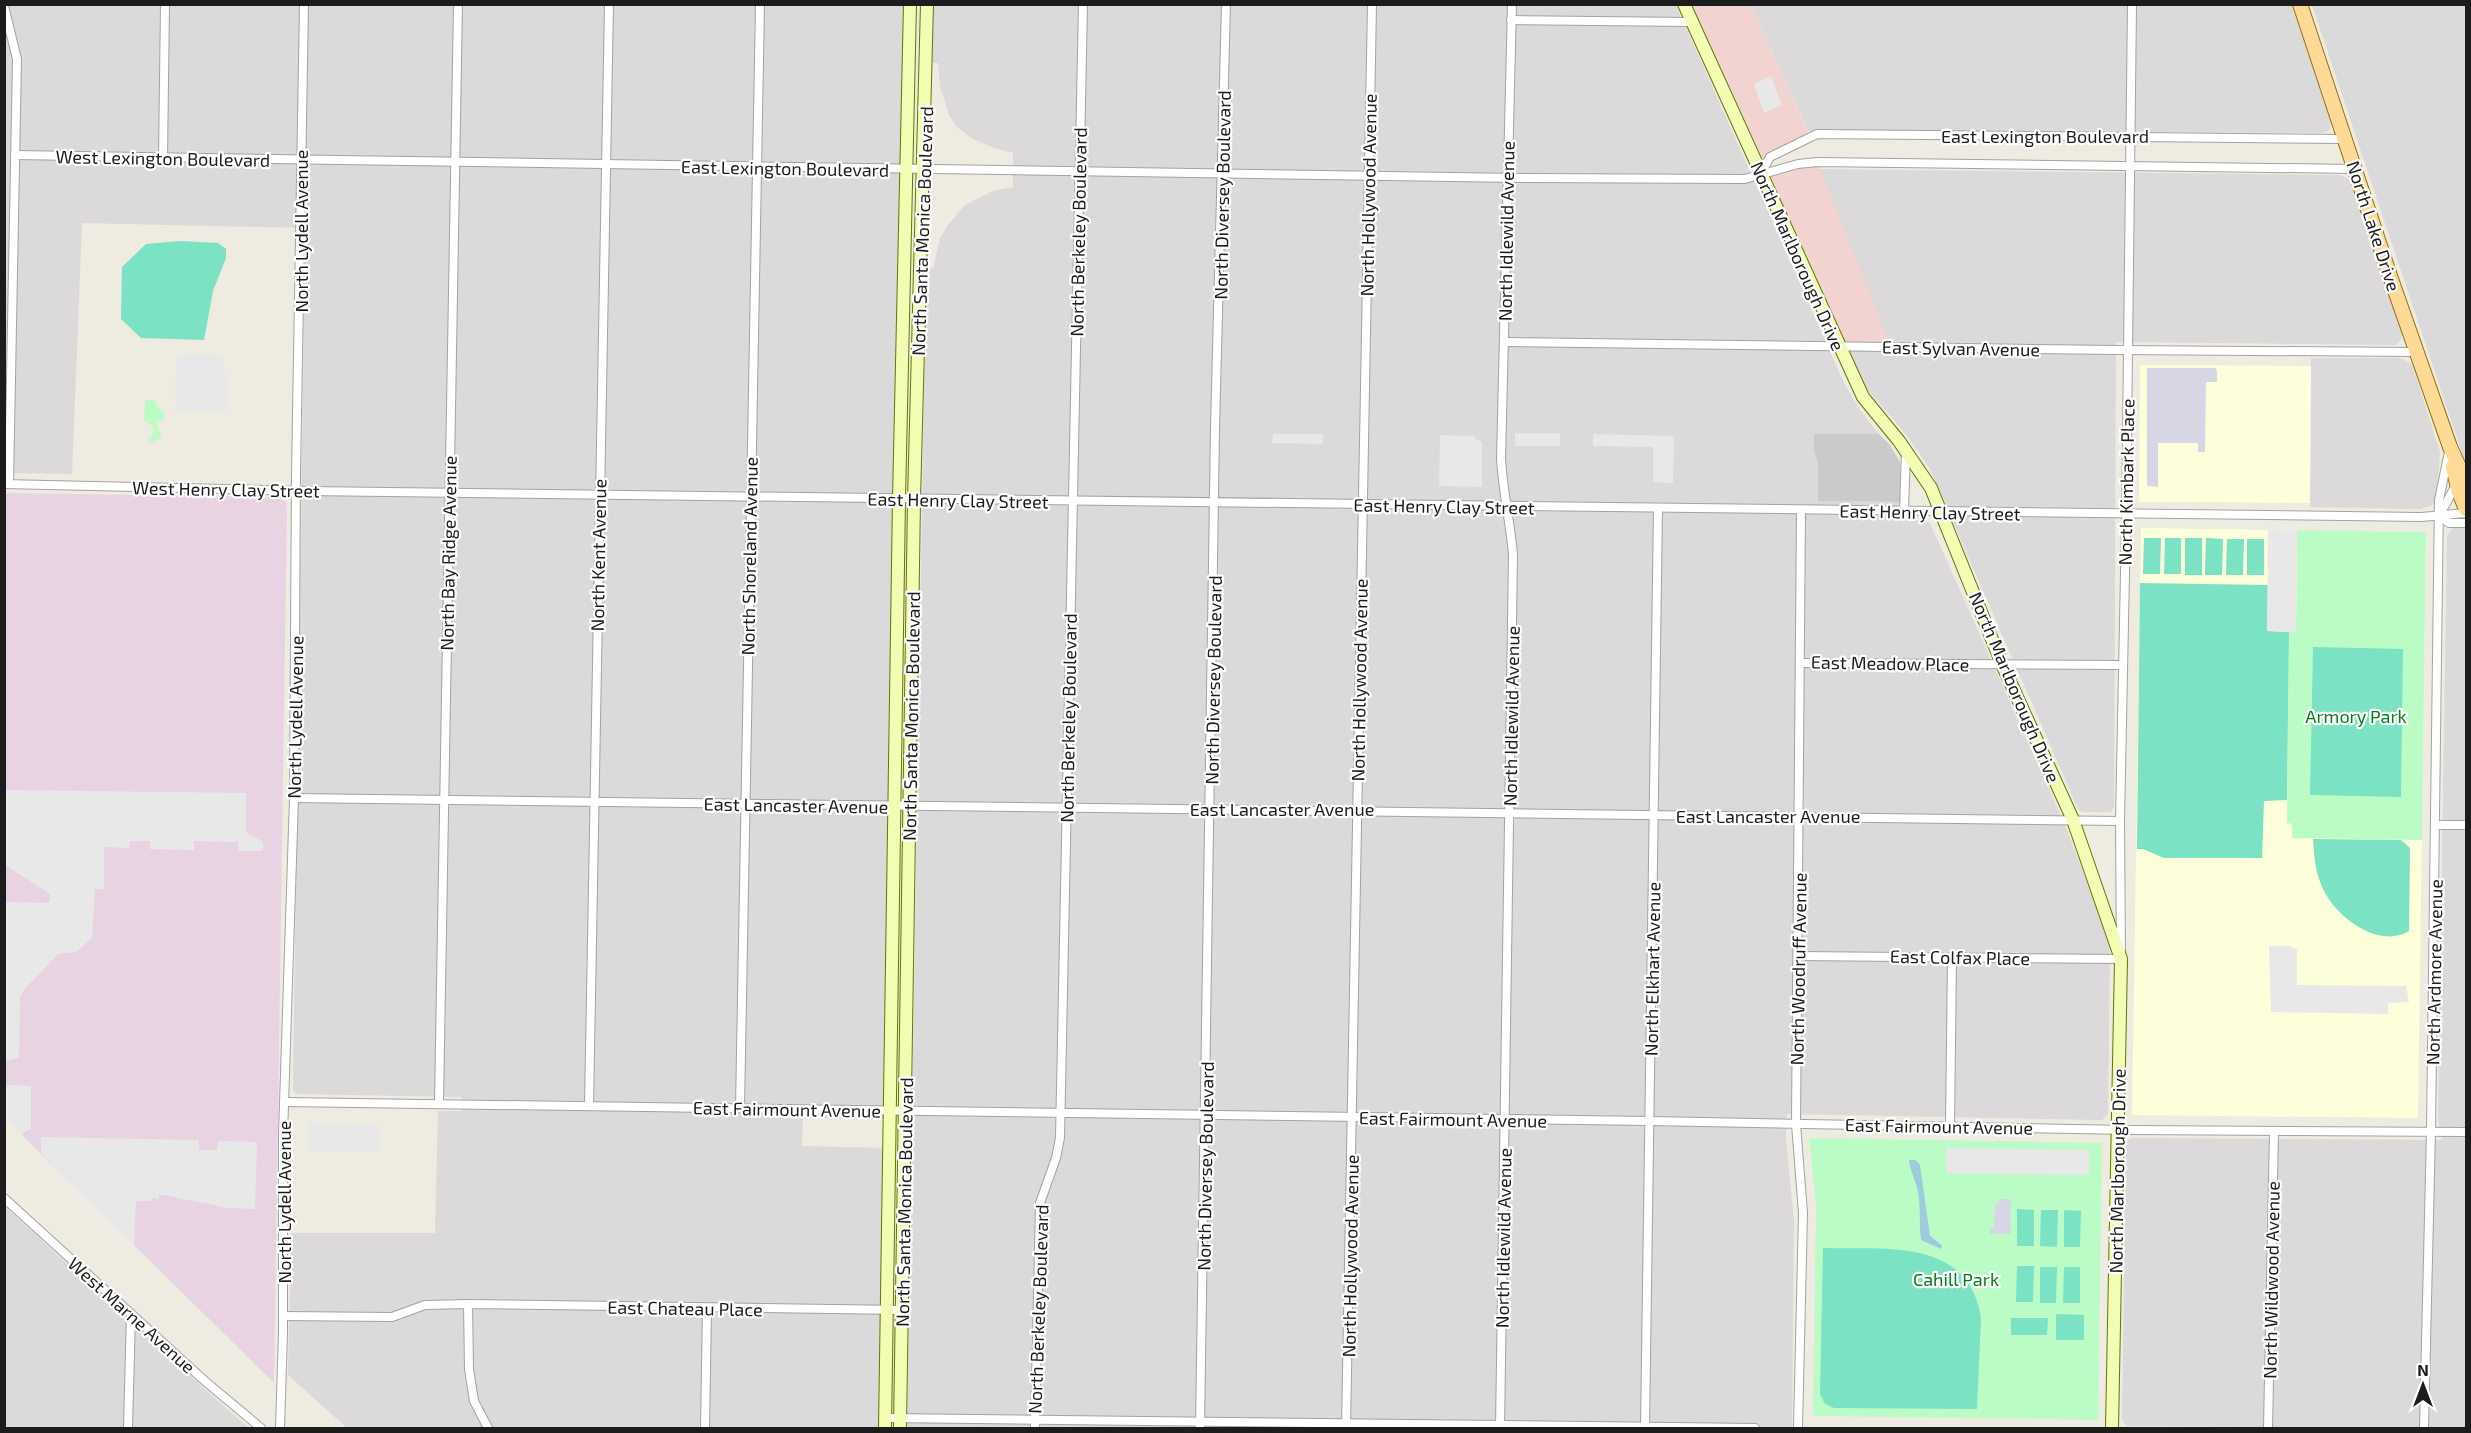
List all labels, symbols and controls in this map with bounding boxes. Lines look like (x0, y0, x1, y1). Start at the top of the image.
street label: North Diversey Boulevard (1209, 90, 1235, 300)
street label: North Hollywood Avenue (1355, 93, 1381, 297)
street label: North Santa Monica Boulevard (907, 106, 937, 356)
street label: East Lexington Boulevard (1941, 125, 2149, 147)
street label: North Berkeley Boulevard (1065, 127, 1091, 337)
street label: North Idlewild Avenue (1493, 141, 1519, 321)
street label: West Lexington Boulevard (56, 145, 270, 171)
street label: North Lydell Avenue (290, 149, 312, 313)
street label: East Lexington Boulevard (681, 155, 889, 181)
street label: North Marlborough Drive (1746, 158, 1850, 354)
street label: North Lake Drive (2343, 158, 2405, 294)
street label: East Sylvan Avenue (1882, 336, 2040, 360)
street label: North Kimbark Place (2114, 398, 2138, 566)
street label: North Bay Ridge Avenue (435, 455, 461, 651)
street label: North Shoreland Avenue (736, 456, 762, 656)
street label: West Henry Clay Street (132, 476, 320, 502)
street label: North Kent Avenue (586, 478, 610, 632)
street label: East Henry Clay Street (867, 487, 1049, 513)
street label: East Henry Clay Street (1353, 493, 1535, 519)
street label: East Henry Clay Street (1839, 499, 2021, 525)
street label: North Diversey Boulevard (1200, 575, 1226, 785)
street label: North Hollywood Avenue (1346, 578, 1372, 782)
street label: North Marlborough Drive (1965, 588, 2065, 786)
street label: North Santa Monica Boulevard (898, 591, 924, 841)
street label: North Berkeley Boulevard (1055, 613, 1081, 823)
street label: North Idlewild Avenue (1498, 626, 1524, 806)
street label: North Lydell Avenue (283, 635, 307, 799)
street label: East Meadow Place (1811, 651, 1969, 675)
park label: Armory Park (2305, 705, 2407, 727)
street label: East Lancaster Avenue (703, 792, 889, 818)
street label: East Lancaster Avenue (1190, 798, 1374, 820)
street label: East Lancaster Avenue (1676, 805, 1860, 827)
street label: North Woodruff Avenue (1785, 872, 1811, 1066)
street label: North Ardmore Avenue (2421, 879, 2447, 1065)
street label: North Elkhart Avenue (1639, 882, 1665, 1056)
street label: East Colfax Place (1890, 945, 2030, 969)
street label: North Diversey Boulevard (1192, 1061, 1218, 1271)
street label: North Marlborough Drive (2104, 1068, 2130, 1274)
street label: North Santa Monica Boulevard (891, 1077, 917, 1327)
street label: East Fairmount Avenue (693, 1096, 881, 1122)
street label: East Fairmount Avenue (1359, 1106, 1547, 1132)
street label: East Fairmount Avenue (1845, 1113, 2033, 1139)
street label: North Lydell Avenue (273, 1120, 295, 1284)
street label: North Idlewild Avenue (1490, 1148, 1516, 1328)
street label: North Hollywood Avenue (1337, 1154, 1363, 1358)
street label: North Wildwood Avenue (2258, 1181, 2284, 1379)
street label: North Berkeley Boulevard (1023, 1204, 1053, 1414)
street label: West Marne Avenue (64, 1252, 200, 1378)
park label: Cahill Park (1913, 1268, 1999, 1290)
street label: East Chateau Place (607, 1296, 763, 1320)
north arrow (2393, 1355, 2453, 1415)
text: N (2417, 1360, 2429, 1379)

